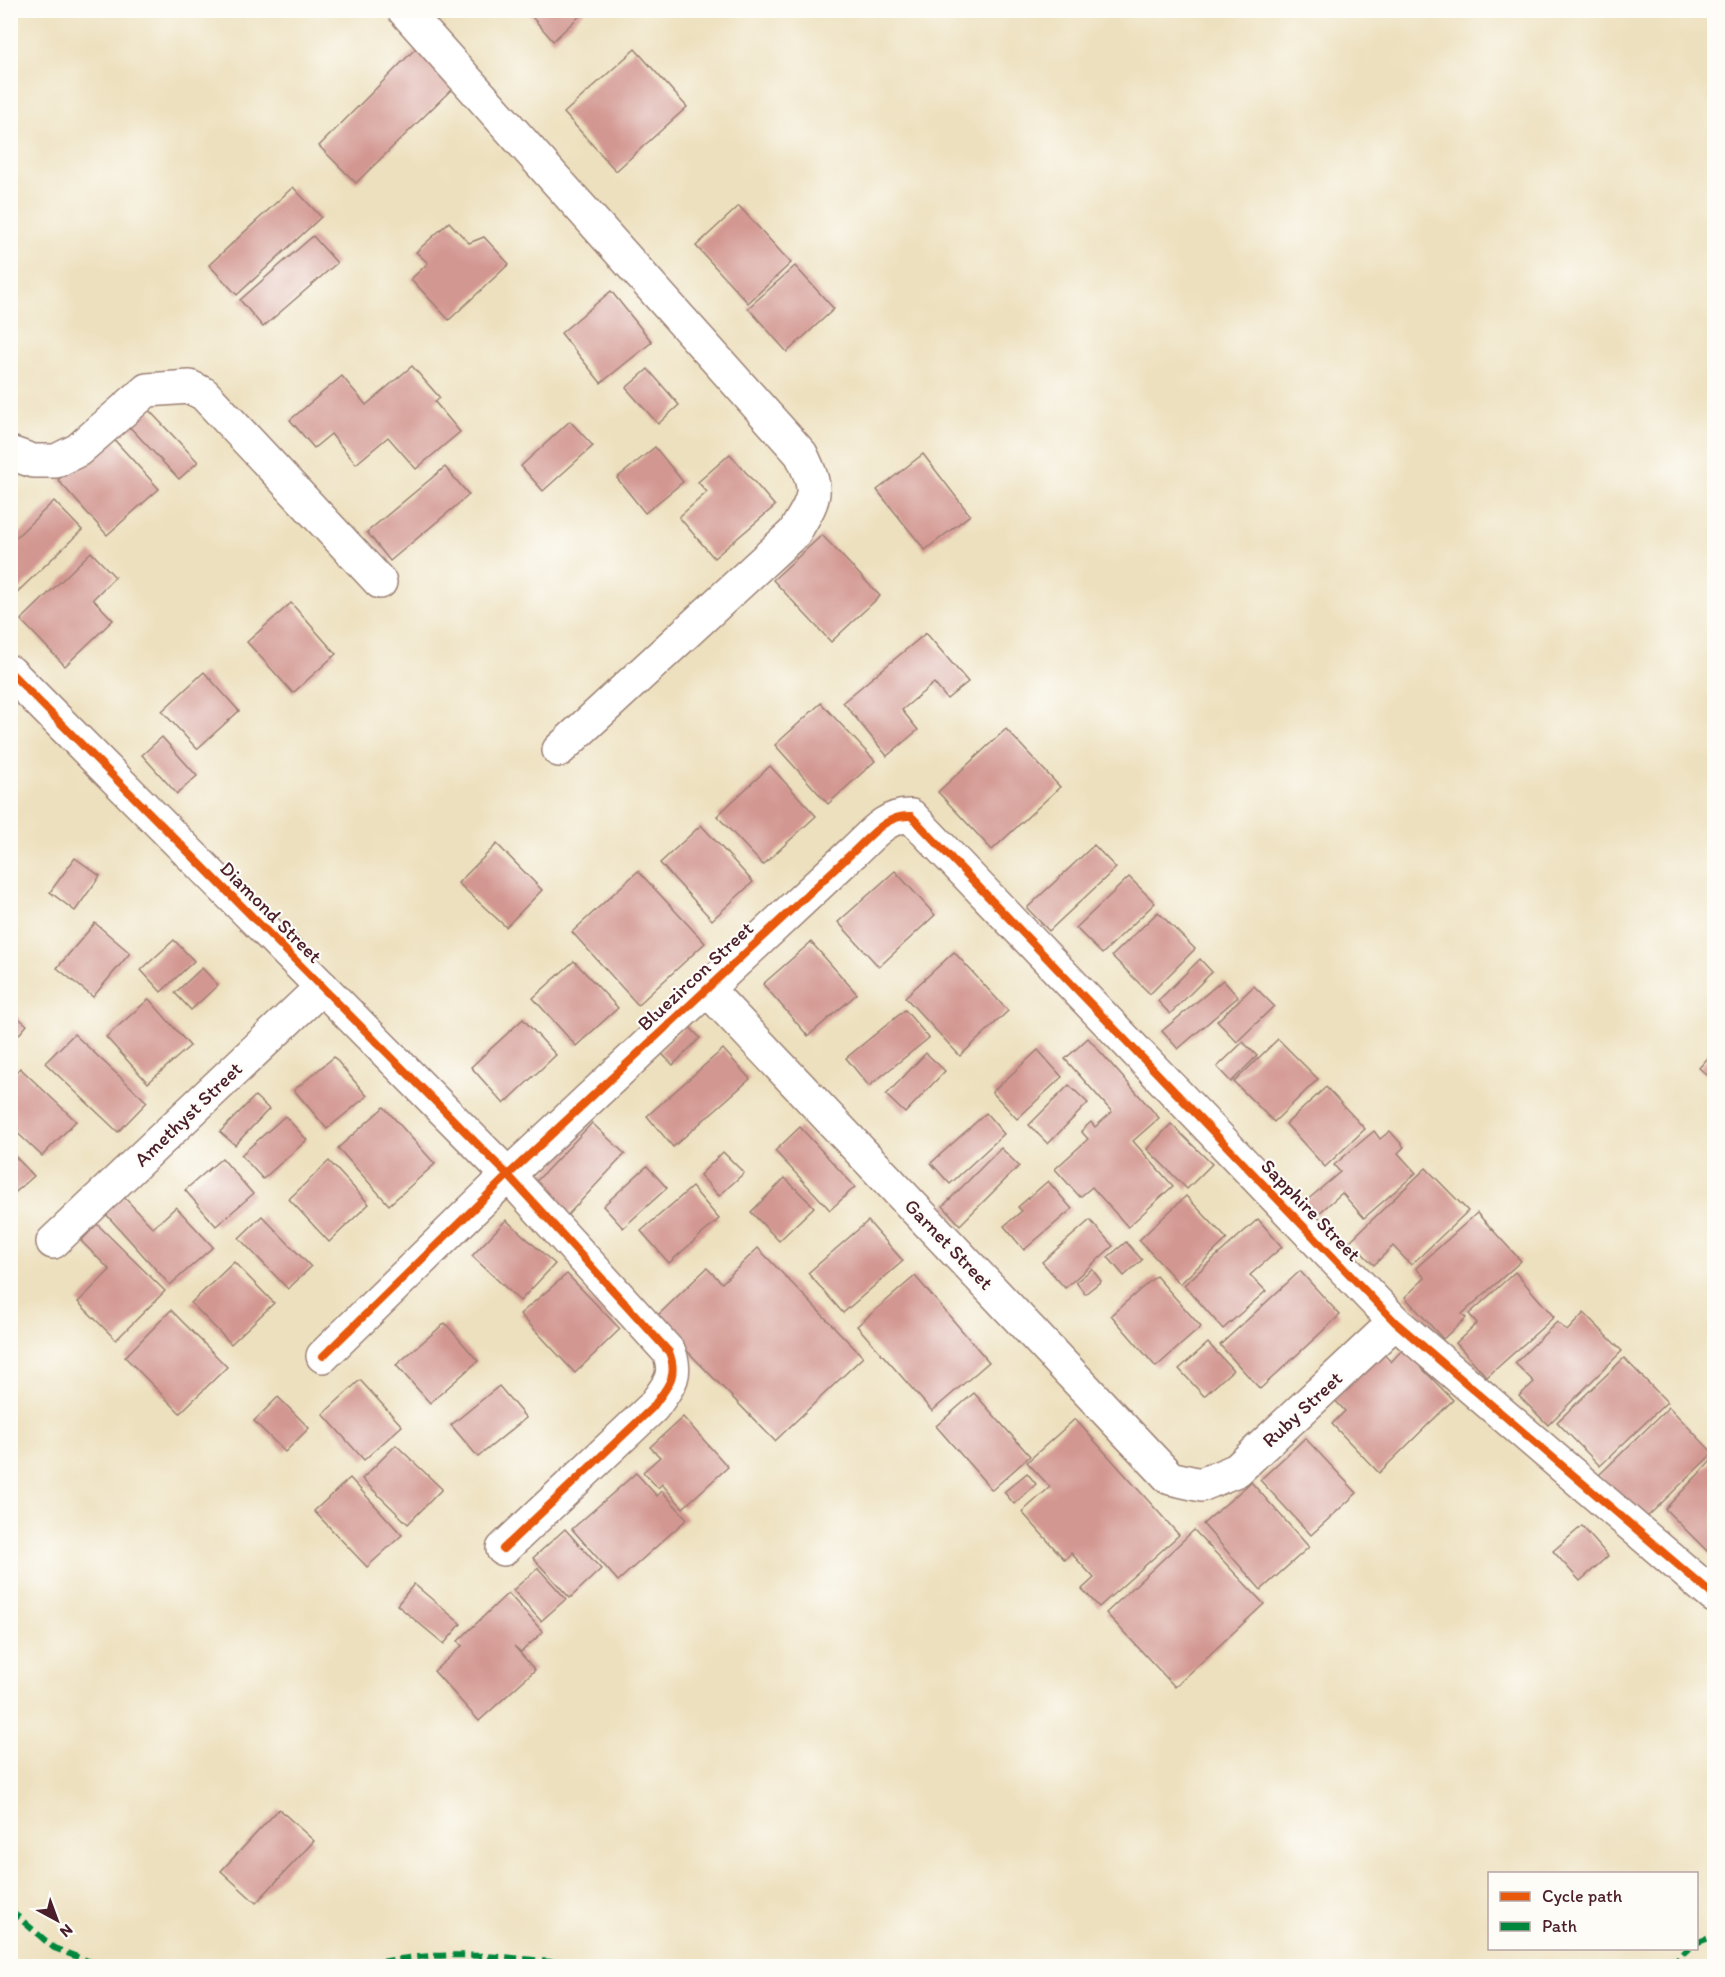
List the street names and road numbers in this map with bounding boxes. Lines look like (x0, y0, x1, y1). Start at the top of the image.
street label: Diamond Street (215, 856, 327, 968)
street label: Bluezircon Street (632, 916, 758, 1036)
street label: Amethyst Street (129, 1057, 247, 1171)
street label: Sapphire Street (1256, 1154, 1366, 1266)
street label: Garnet Street (900, 1193, 998, 1295)
street label: Ruby Street (1257, 1366, 1347, 1452)

